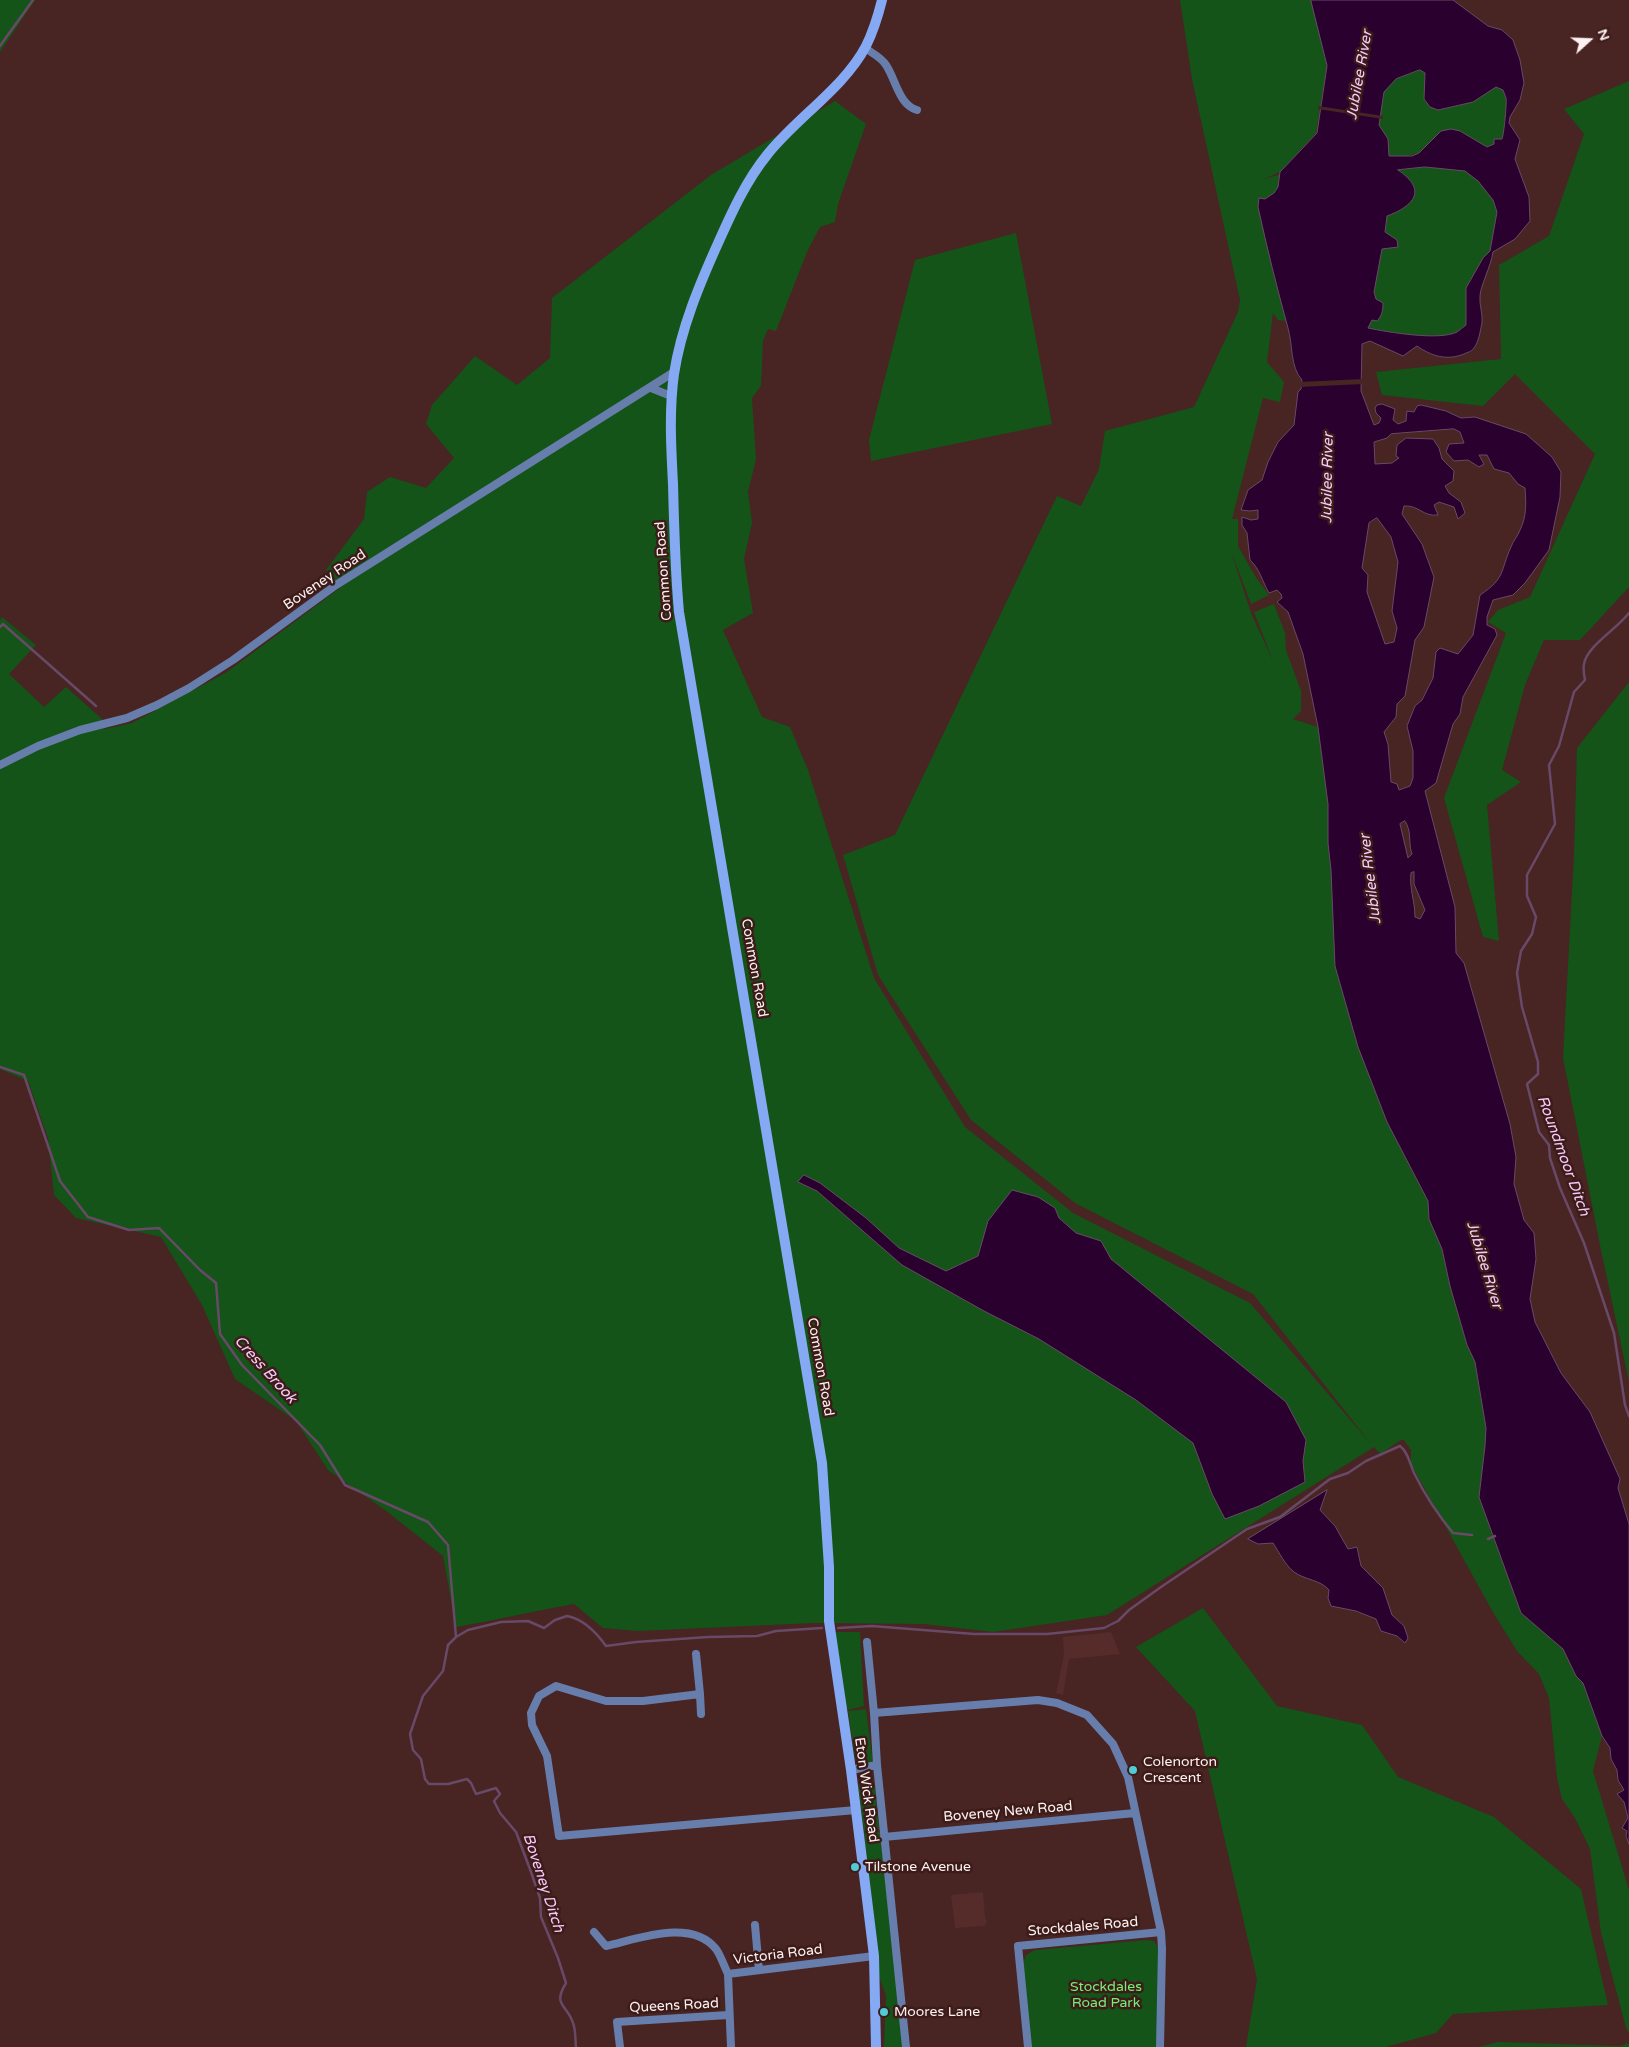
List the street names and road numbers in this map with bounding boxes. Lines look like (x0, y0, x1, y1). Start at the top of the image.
street label: Common Road (652, 521, 676, 621)
street label: Boveney Road (281, 546, 369, 614)
street label: Common Road (737, 918, 771, 1018)
street label: Common Road (803, 1317, 837, 1417)
street label: Eton Wick Road (850, 1736, 882, 1844)
street label: Boveney New Road (943, 1798, 1073, 1826)
street label: Stockdales Road (1027, 1914, 1139, 1940)
street label: Victoria Road (732, 1941, 824, 1969)
street label: Queens Road (629, 1995, 719, 2017)

